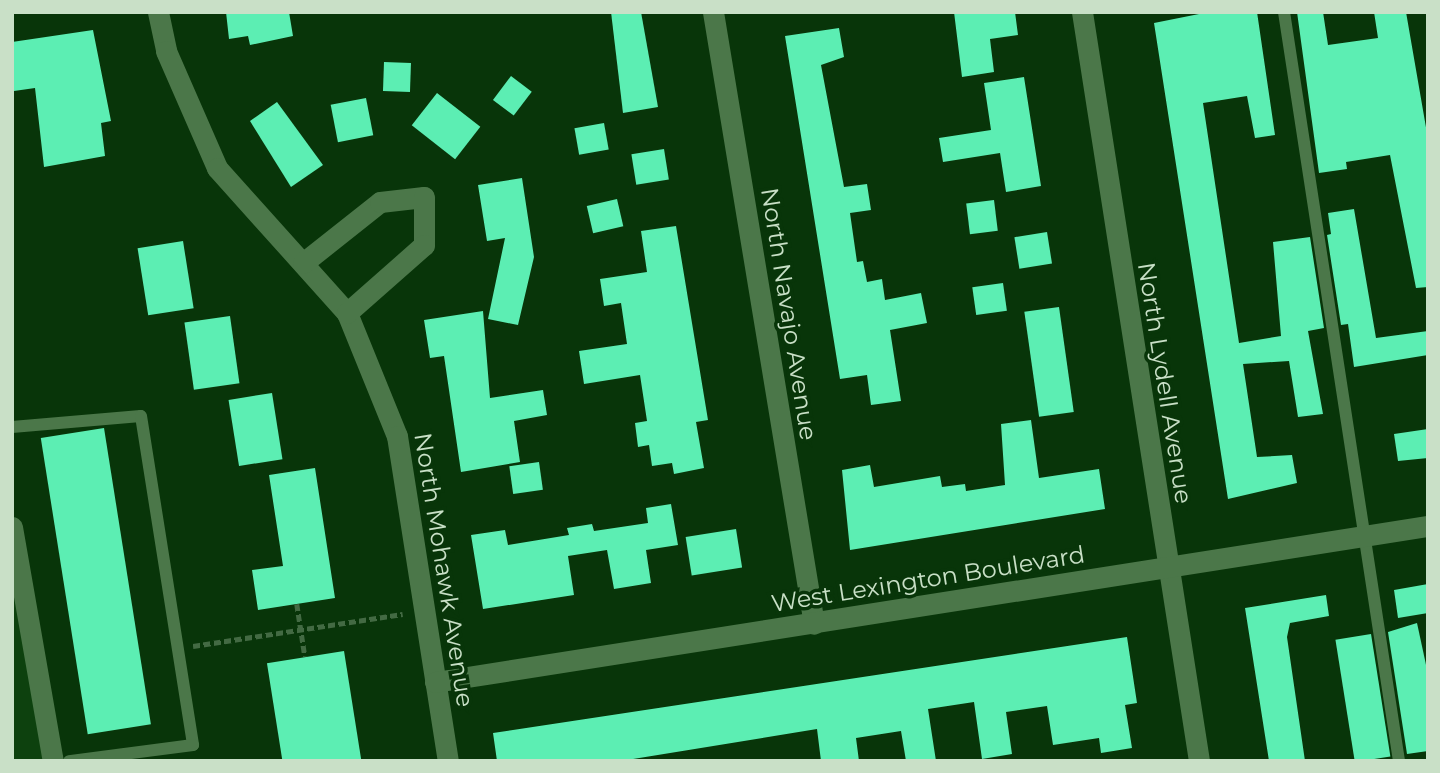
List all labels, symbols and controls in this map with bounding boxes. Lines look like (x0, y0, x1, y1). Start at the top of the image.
street label: North Navajo Avenue (755, 186, 823, 442)
street label: North Lydell Avenue (1132, 260, 1198, 506)
street label: North Mohawk Avenue (408, 431, 480, 709)
street label: West Lexington Boulevard (769, 540, 1087, 618)

